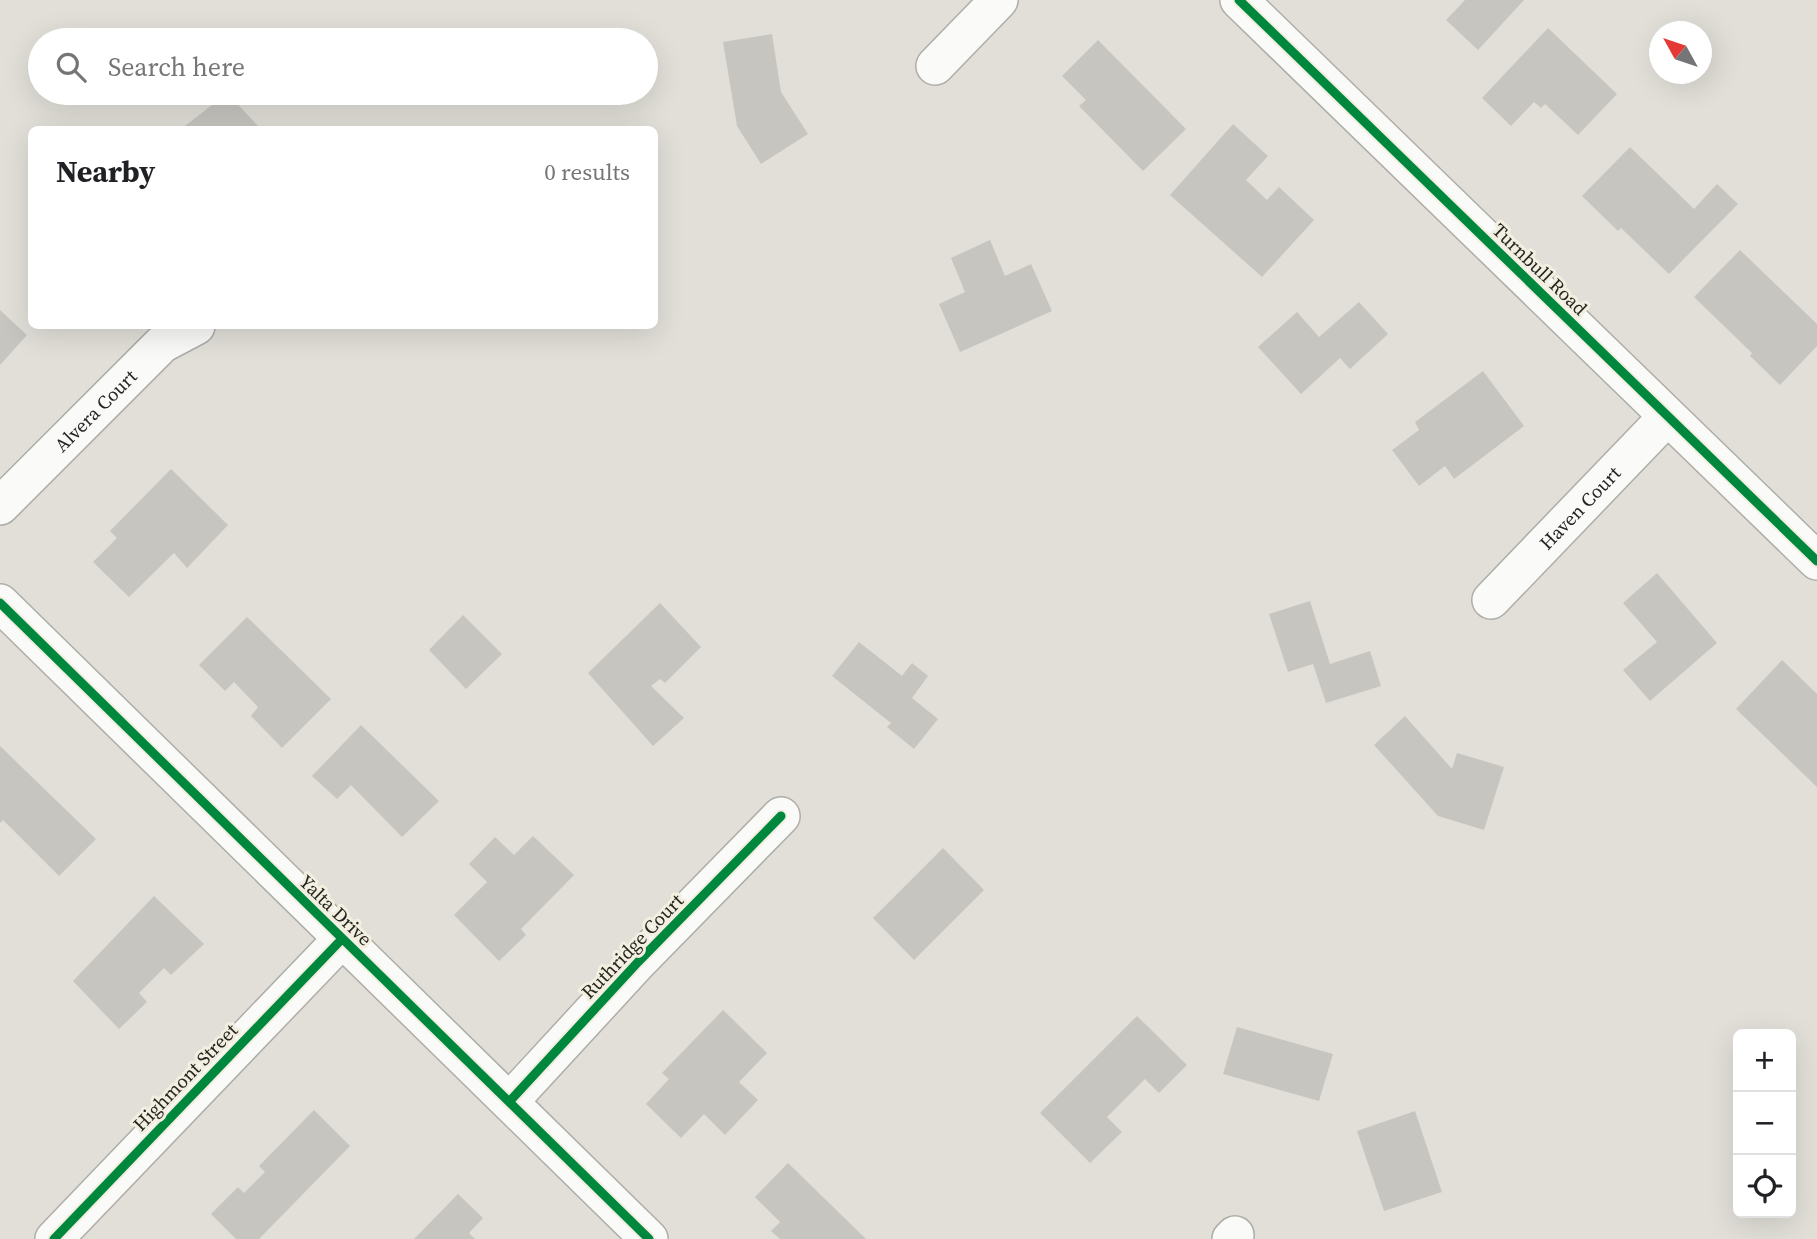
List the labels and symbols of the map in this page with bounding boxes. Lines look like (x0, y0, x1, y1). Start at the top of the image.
north arrow (1649, 21, 1712, 84)
street label: Turnbull Road (1487, 217, 1593, 321)
street label: Alvera Court (48, 363, 143, 458)
street label: Haven Court (1533, 460, 1627, 555)
street label: Yalta Drive (294, 869, 378, 951)
street label: Ruthridge Court (575, 887, 689, 1004)
street label: Highmont Street (127, 1017, 244, 1137)

